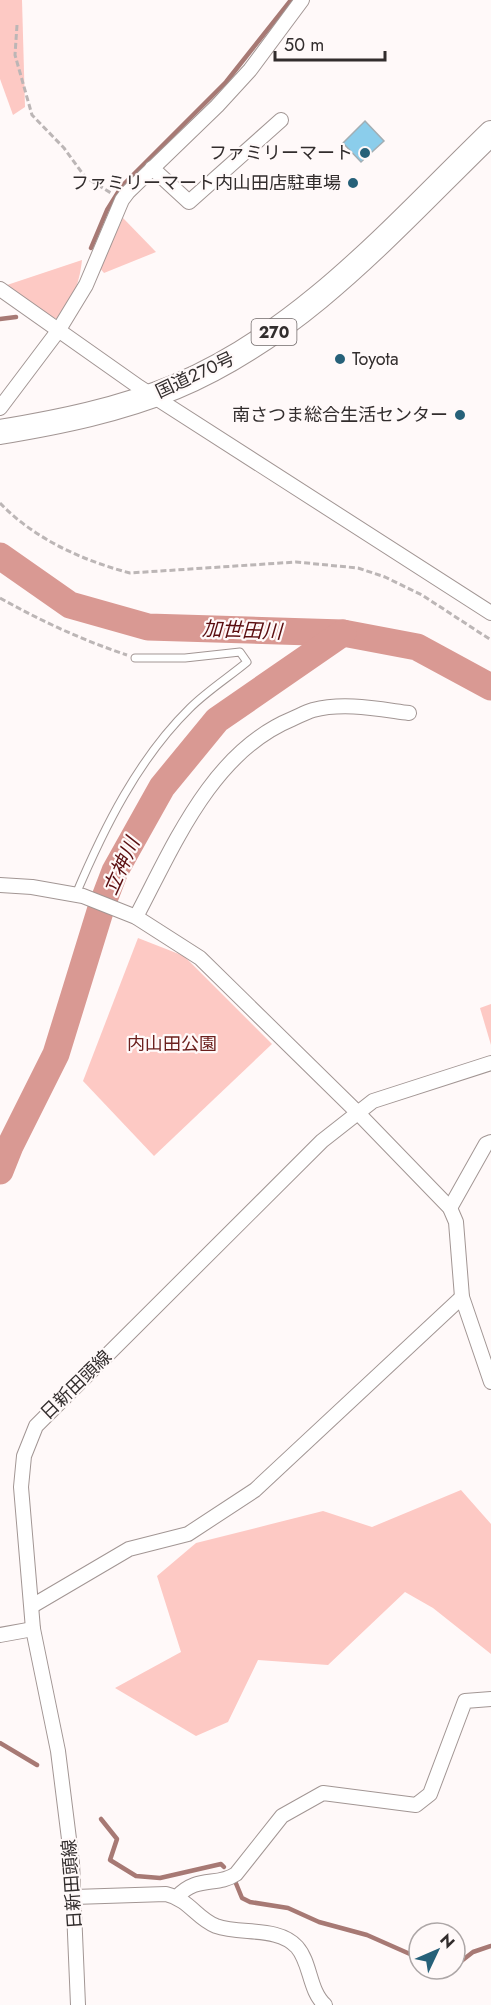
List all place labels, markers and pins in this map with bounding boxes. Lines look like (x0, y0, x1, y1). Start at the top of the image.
place label: ファミリーマート (209, 140, 353, 166)
marker: ファミリーマート (358, 146, 372, 160)
place label: ファミリーマート内山田店駐車場 (71, 170, 341, 196)
marker: ファミリーマート内山田店駐車場 (346, 176, 360, 190)
place label: Toyota (352, 346, 399, 372)
marker: Toyota (333, 352, 347, 366)
place label: 南さつま総合生活センター (232, 402, 448, 428)
marker: 南さつま総合生活センター (453, 408, 467, 422)

